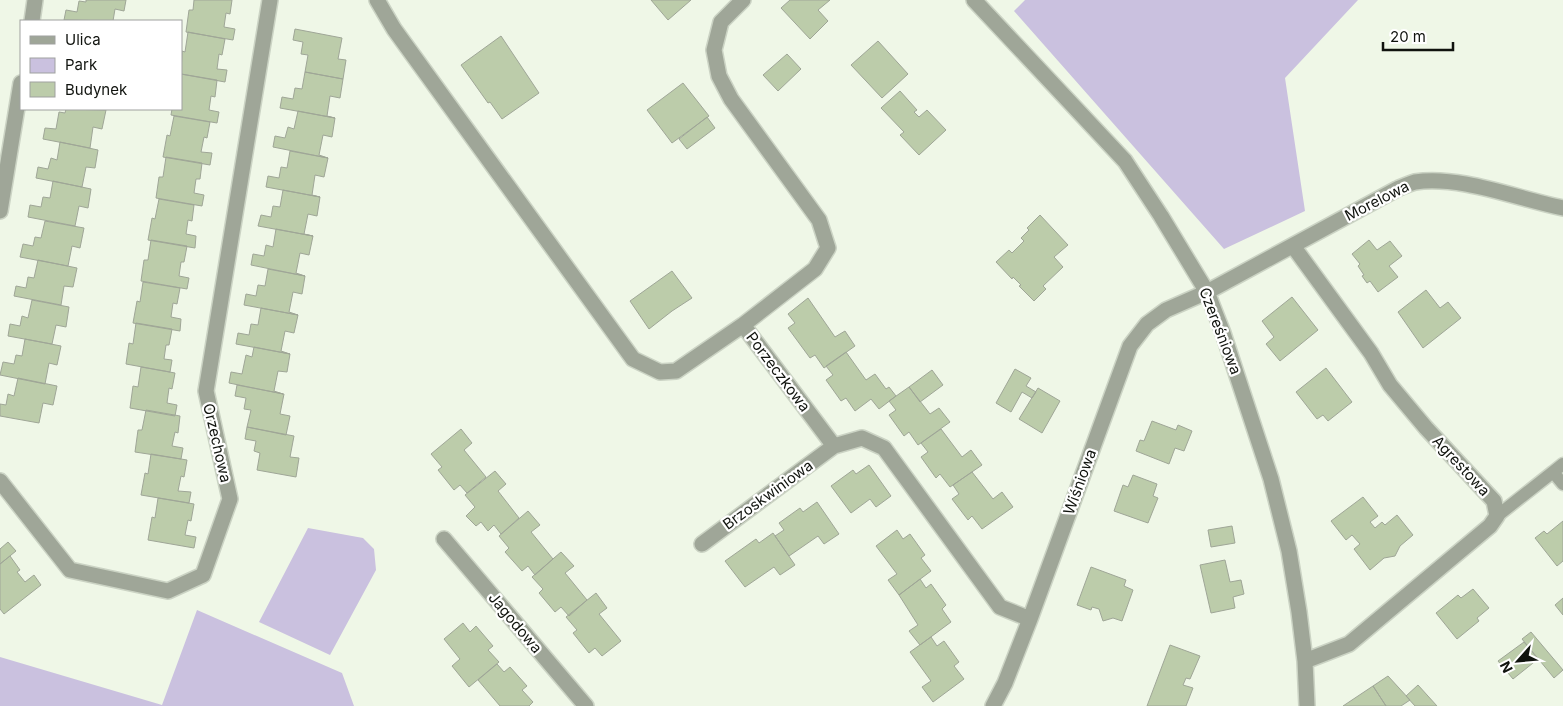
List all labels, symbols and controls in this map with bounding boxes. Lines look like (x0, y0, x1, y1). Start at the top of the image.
legend (20, 20, 182, 110)
scale bar (1383, 20, 1453, 52)
text: 20 m (1390, 27, 1426, 46)
text: Ulica (65, 30, 101, 49)
text: Park (65, 55, 98, 74)
text: Budynek (65, 80, 128, 99)
street label: Morelowa (1341, 176, 1412, 225)
street label: Czereśniowa (1195, 285, 1246, 377)
street label: Porzeczkowa (742, 328, 815, 415)
street label: Orzechowa (199, 401, 236, 484)
street label: Agrestowa (1429, 431, 1494, 500)
street label: Wiśniowa (1059, 447, 1100, 517)
street label: Brzoskwiniowa (719, 456, 816, 534)
street label: Jagodowa (484, 588, 546, 657)
north arrow (1493, 636, 1543, 686)
text: N (1496, 659, 1516, 676)

